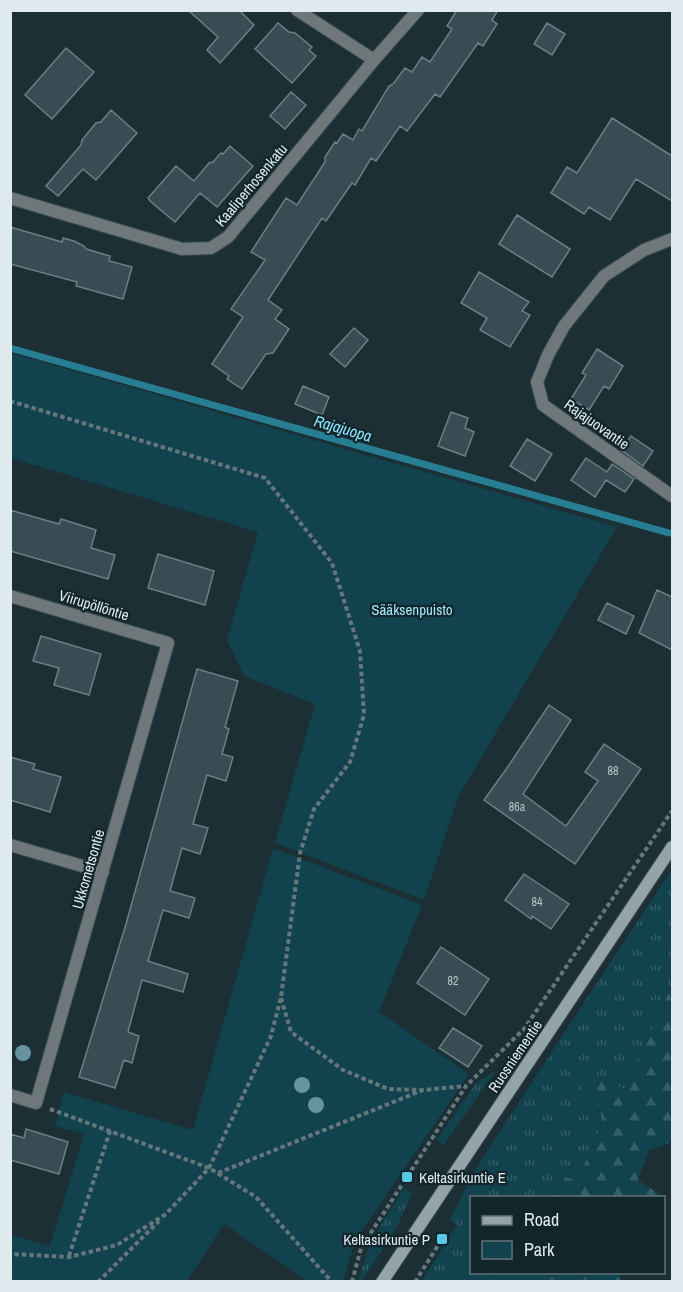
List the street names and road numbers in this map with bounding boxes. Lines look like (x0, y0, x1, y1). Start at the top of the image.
street label: Kaaliperhosenkatu (210, 139, 292, 231)
street label: Rajajuovantie (560, 394, 634, 454)
street label: Viirupöllöntie (56, 584, 132, 626)
street label: Ukkometsontie (67, 827, 109, 911)
street label: Ruosniementie (483, 1015, 547, 1096)

